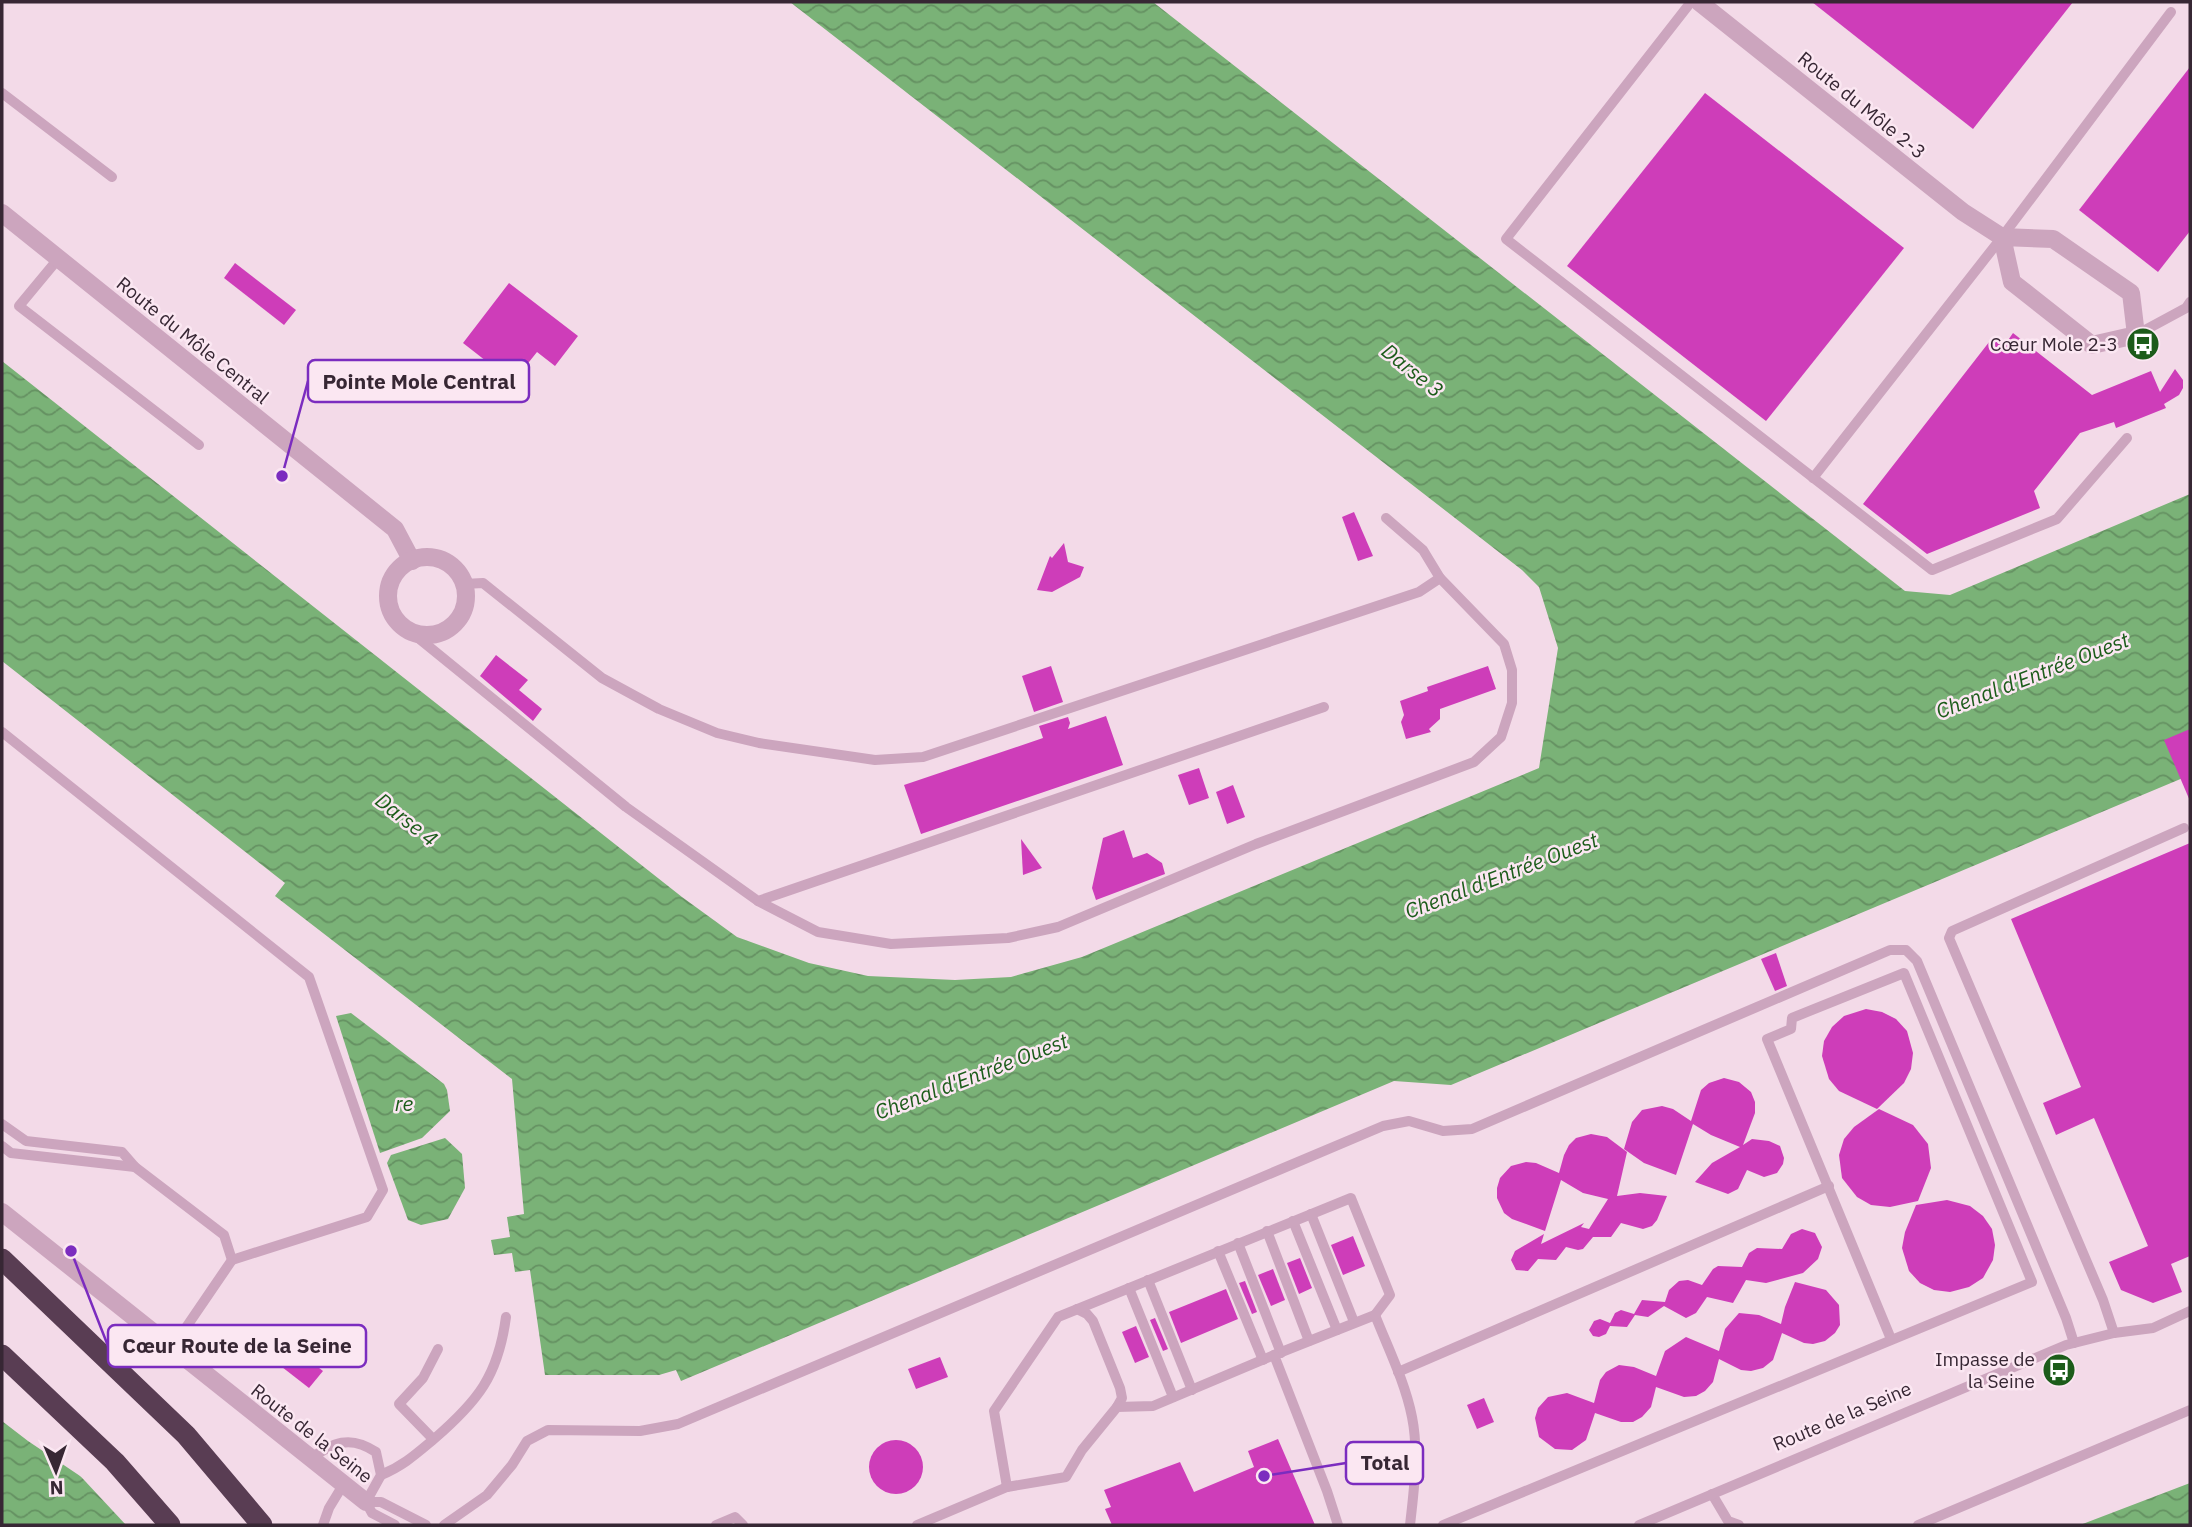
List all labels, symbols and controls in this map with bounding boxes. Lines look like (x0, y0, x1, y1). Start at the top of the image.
street label: Route du Môle 2-3 (1793, 46, 1931, 164)
street label: Route du Môle Central (112, 271, 274, 409)
bus stop icon: Cœur Mole 2-3 (2124, 325, 2162, 363)
place label: Cœur Mole 2-3 (1990, 332, 2118, 356)
water label: Darse 3 (1376, 337, 1450, 403)
callout: Pointe Mole Central (308, 360, 529, 402)
text: Pointe Mole Central (322, 367, 516, 395)
water label: Chenal d'Entrée Ouest (1932, 625, 2134, 725)
water label: Darse 4 (370, 786, 444, 852)
water label: Chenal d'Entrée Ouest (1401, 825, 1603, 925)
water label: Chenal d'Entrée Ouest (871, 1026, 1073, 1126)
water label: re (395, 1089, 413, 1117)
callout: Cœur Route de la Seine (108, 1325, 366, 1367)
text: Cœur Route de la Seine (122, 1331, 352, 1359)
place label: Impasse de la Seine (1935, 1347, 2035, 1393)
bus stop icon: Impasse de la Seine (2040, 1351, 2078, 1389)
street label: Route de la Seine (1769, 1376, 1915, 1456)
street label: Route de la Seine (246, 1378, 378, 1488)
north arrow (21, 1436, 91, 1506)
callout: Total (1346, 1442, 1423, 1484)
text: Total (1361, 1448, 1409, 1476)
text: N (49, 1476, 64, 1500)

